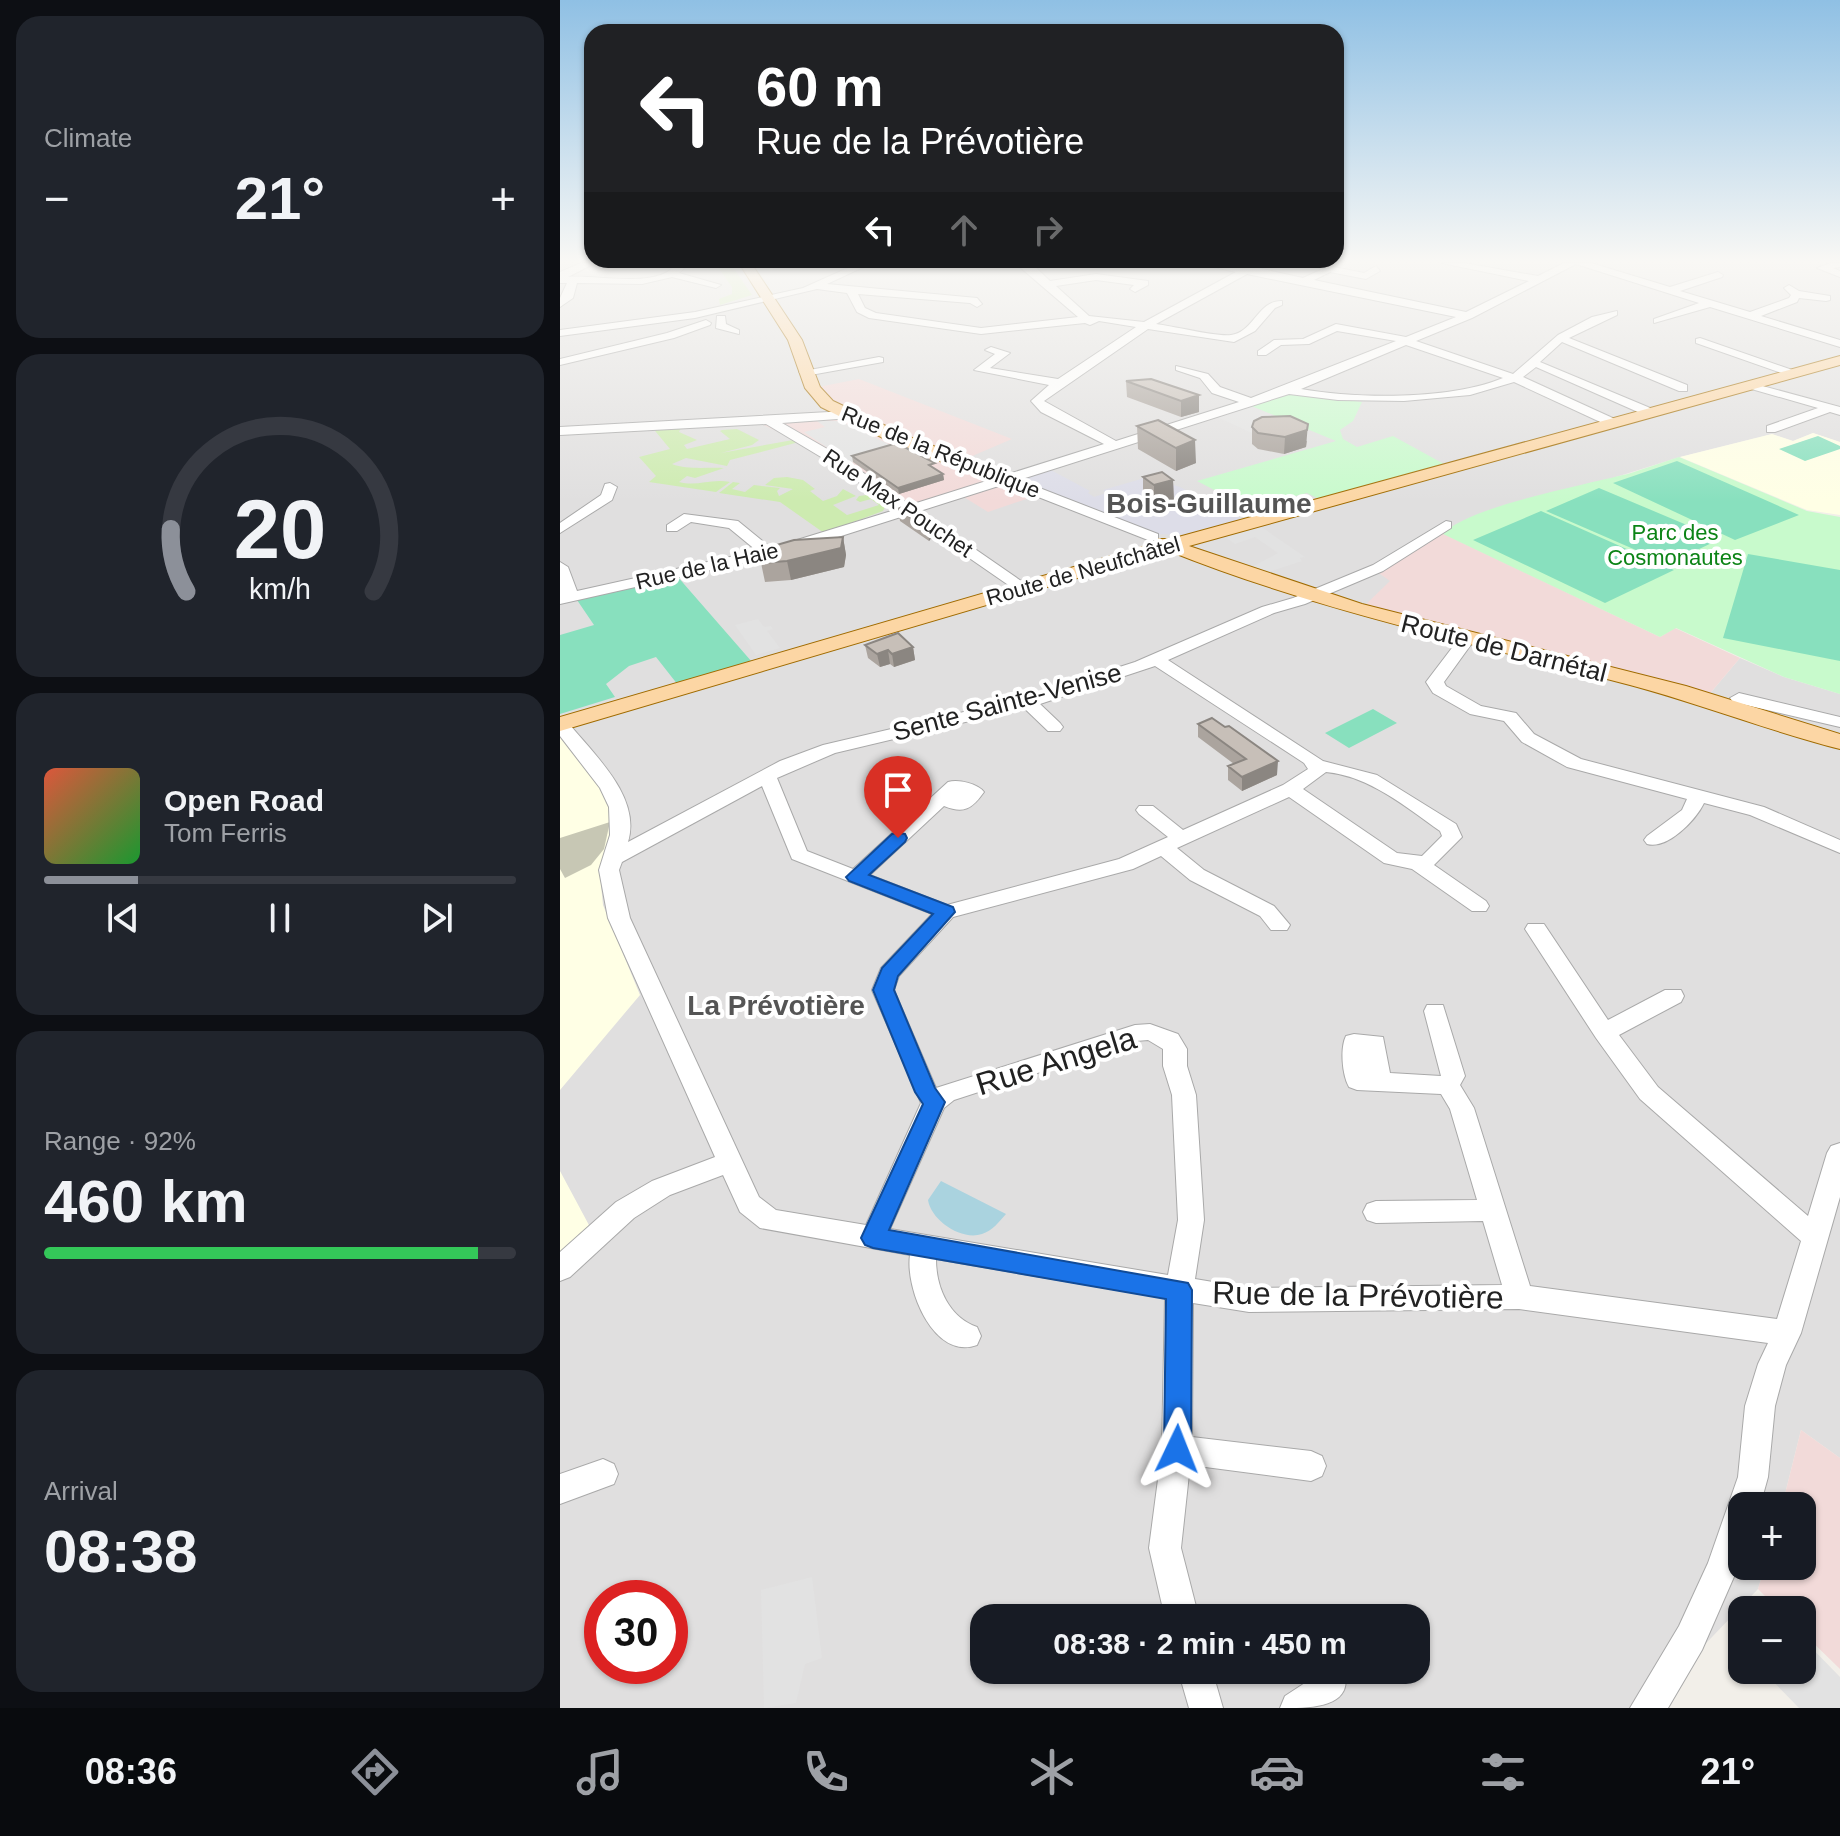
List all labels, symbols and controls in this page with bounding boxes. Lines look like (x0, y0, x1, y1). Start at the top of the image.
text: 60 m (756, 55, 884, 118)
icon: left (624, 56, 728, 160)
text: Rue de la Prévotière (756, 121, 1084, 162)
text: Climate (44, 123, 132, 153)
text: 21° (235, 165, 325, 232)
text: − (44, 174, 70, 223)
text: + (490, 174, 516, 223)
icon: left (858, 208, 902, 252)
icon: ahead (942, 208, 986, 252)
icon: right (1026, 208, 1070, 252)
street label: Rue de la République (838, 401, 1044, 503)
street label: Rue Max Pouchet (819, 444, 977, 562)
text: 20 (234, 482, 326, 575)
district label: Bois-Guillaume (1106, 488, 1312, 519)
park label: Parc des Cosmonautes (1607, 520, 1743, 570)
street label: Route de Neufchâtel (983, 531, 1183, 611)
street label: Rue de la Haie (633, 537, 781, 595)
text: km/h (249, 573, 311, 605)
street label: Route de Darnétal (1398, 608, 1610, 688)
street label: Sente Sainte-Venise (889, 657, 1125, 747)
pin (864, 756, 932, 838)
icon: arrive (876, 768, 920, 812)
text: Open Road (164, 784, 324, 817)
text: Tom Ferris (164, 818, 287, 848)
icon: previous (101, 896, 145, 940)
icon: pause (258, 896, 302, 940)
icon: next (415, 896, 459, 940)
district label: La Prévotière (687, 990, 865, 1021)
street label: Rue Angela (972, 1020, 1141, 1102)
text: Range · 92% (44, 1126, 196, 1156)
text: 460 km (44, 1168, 248, 1235)
street label: Rue de la Prévotière (1212, 1274, 1504, 1316)
position arrow (1135, 1407, 1219, 1491)
text: Arrival (44, 1476, 118, 1506)
map controls (1728, 1492, 1816, 1684)
button: + (1728, 1492, 1816, 1580)
text: 08:38 (44, 1518, 197, 1585)
speed limit sign: 30 (584, 1580, 688, 1684)
button: − (1728, 1596, 1816, 1684)
text: 08:38 · 2 min · 450 m (1053, 1627, 1347, 1660)
icon: directions (347, 1744, 403, 1800)
icon: music (572, 1744, 628, 1800)
icon: phone (798, 1744, 854, 1800)
icon: climate (1024, 1744, 1080, 1800)
icon: car (1249, 1744, 1305, 1800)
icon: filters (1475, 1744, 1531, 1800)
text: 08:36 (85, 1751, 177, 1792)
text: 21° (1701, 1751, 1755, 1792)

